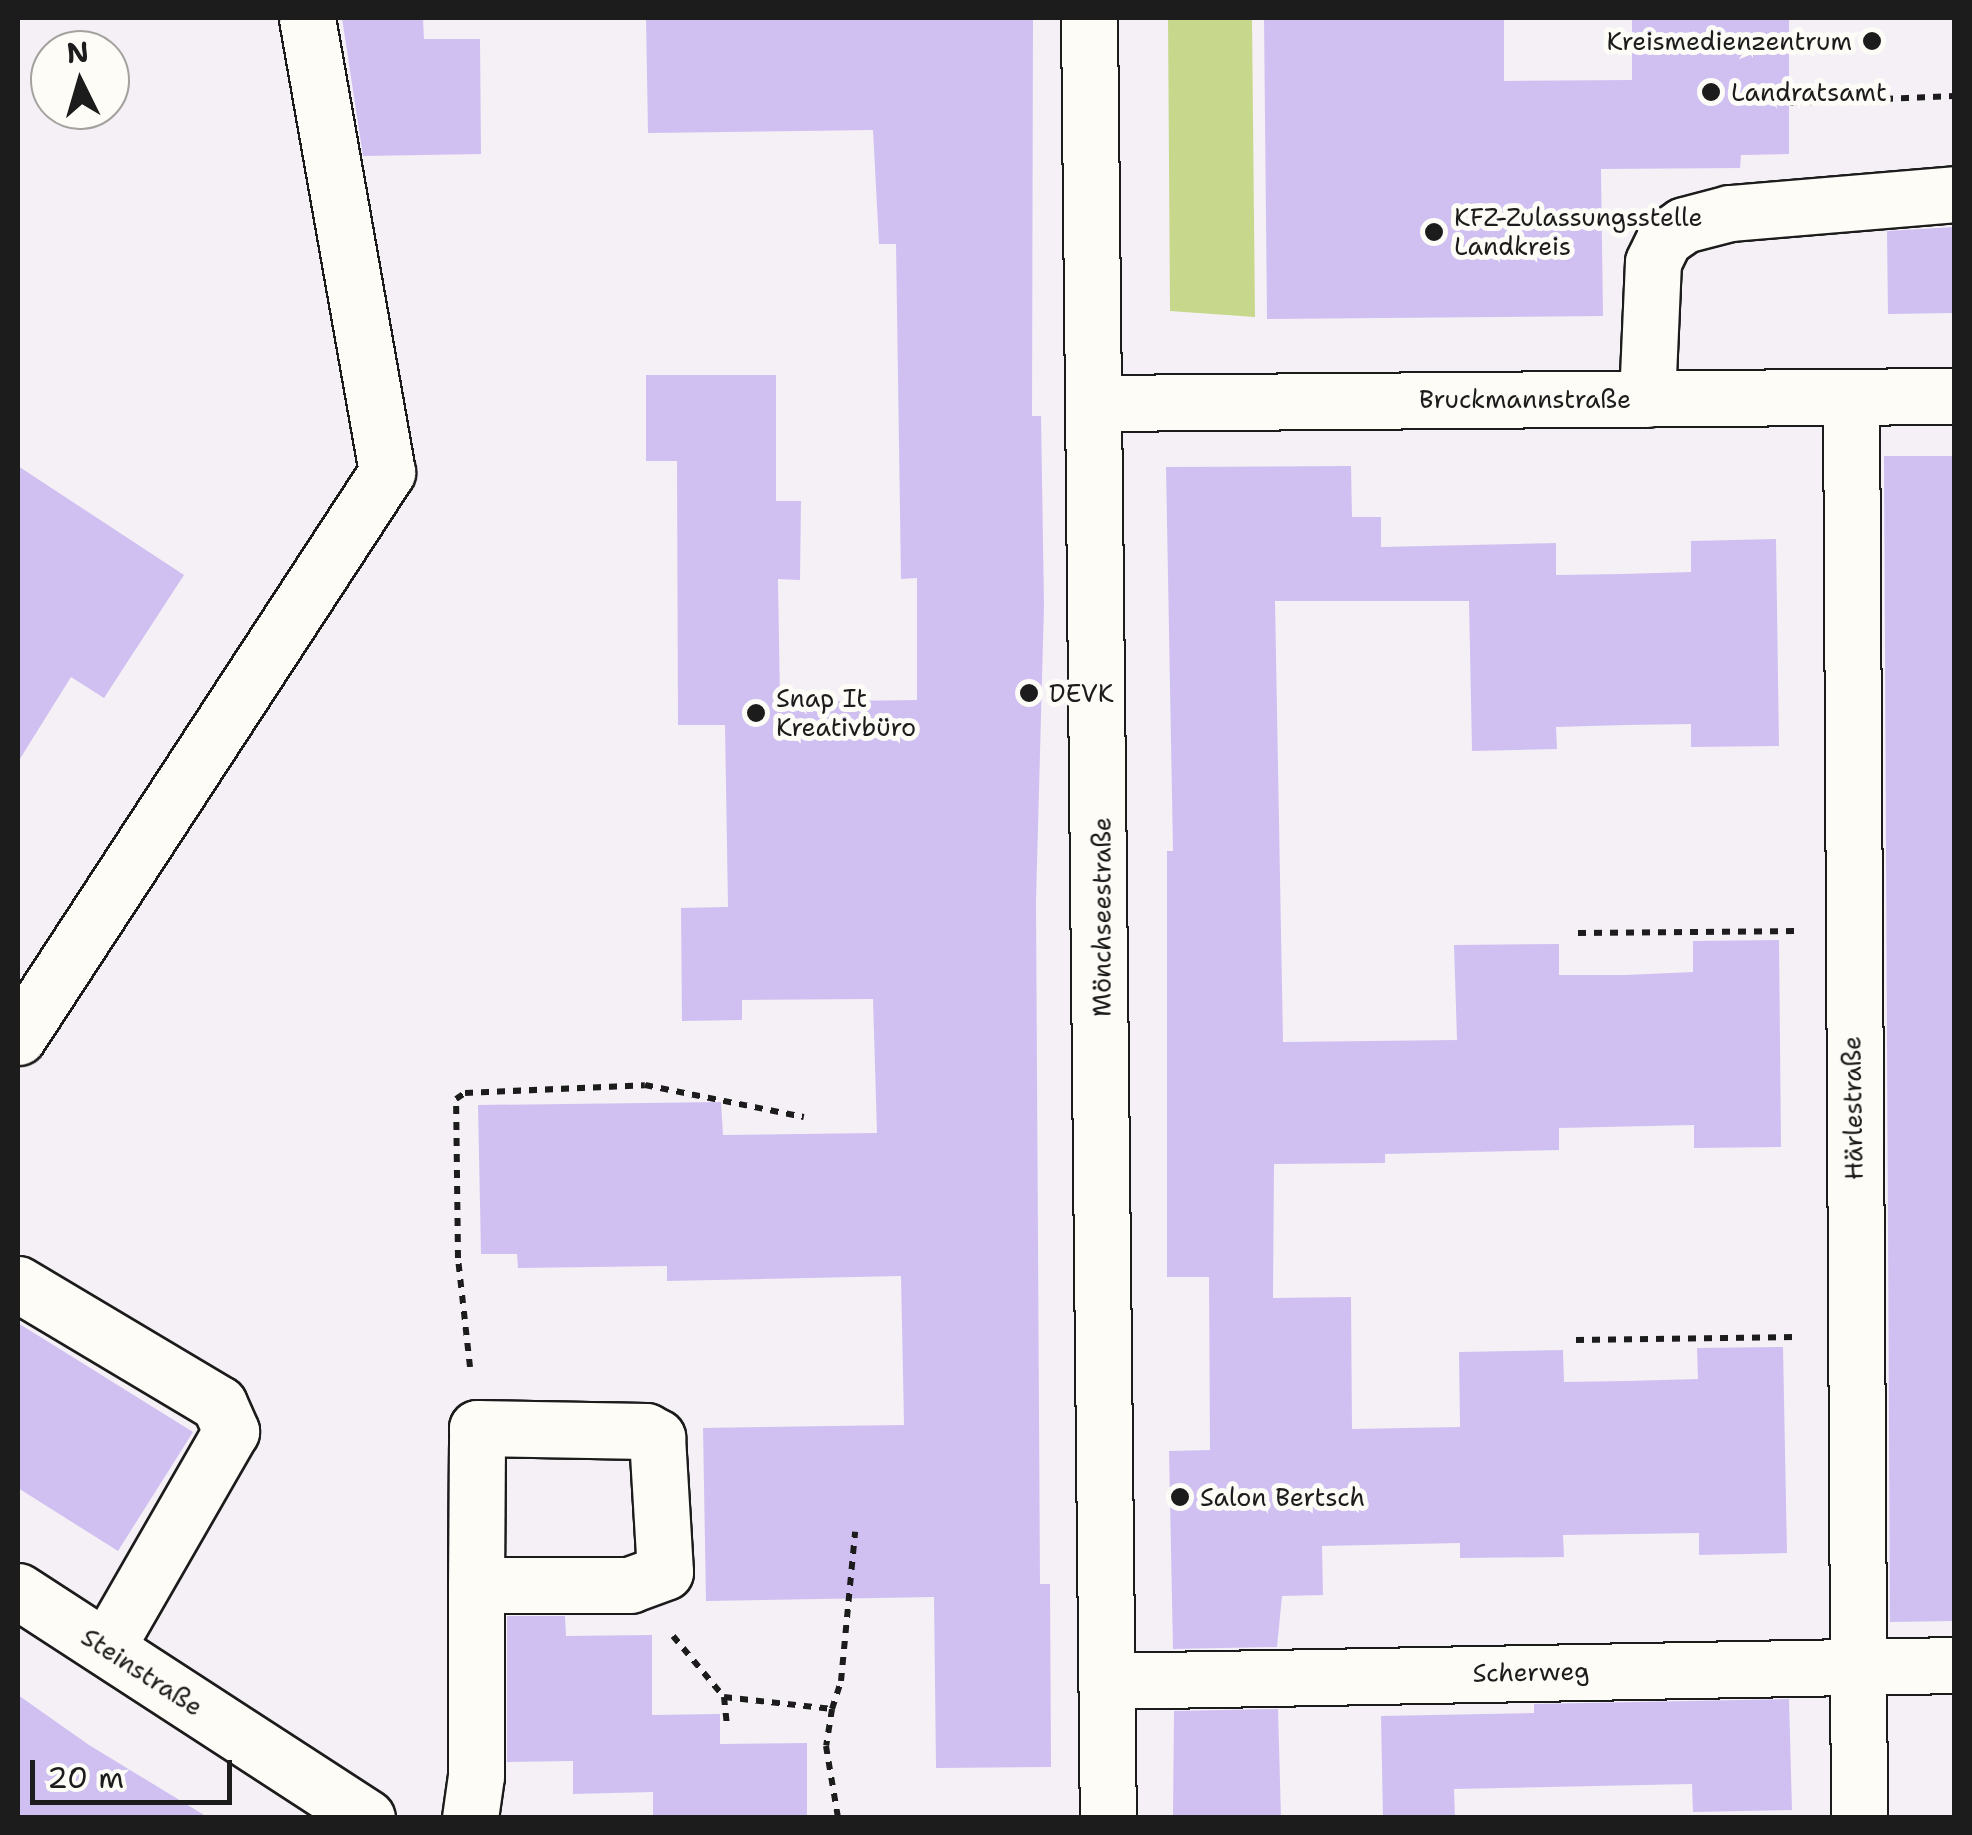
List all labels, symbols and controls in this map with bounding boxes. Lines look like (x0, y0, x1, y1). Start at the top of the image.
place label: Kreismedienzentrum (1607, 26, 1852, 56)
north arrow (30, 30, 130, 130)
marker: Kreismedienzentrum (1861, 30, 1883, 52)
text: N (65, 32, 90, 72)
place label: Landratsamt (1731, 77, 1887, 107)
marker: Landratsamt (1700, 81, 1722, 103)
place label: KFZ-Zulassungsstelle Landkreis (1454, 203, 1703, 262)
marker: KFZ-Zulassungsstelle Landkreis (1423, 221, 1445, 243)
street label: Bruckmannstraße (1419, 384, 1631, 414)
place label: DEVK (1049, 678, 1114, 708)
marker: DEVK (1018, 682, 1040, 704)
place label: Snap It Kreativbüro (776, 684, 916, 743)
marker: Snap It Kreativbüro (745, 702, 767, 724)
street label: Mönchseestraße (1087, 817, 1117, 1017)
street label: Härlestraße (1837, 1036, 1869, 1180)
place label: Salon Bertsch (1200, 1482, 1365, 1512)
marker: Salon Bertsch (1169, 1486, 1191, 1508)
street label: Steinstraße (76, 1622, 208, 1722)
street label: Scherweg (1472, 1656, 1590, 1688)
scale bar (35, 1740, 238, 1802)
text: 20 m (47, 1757, 124, 1798)

